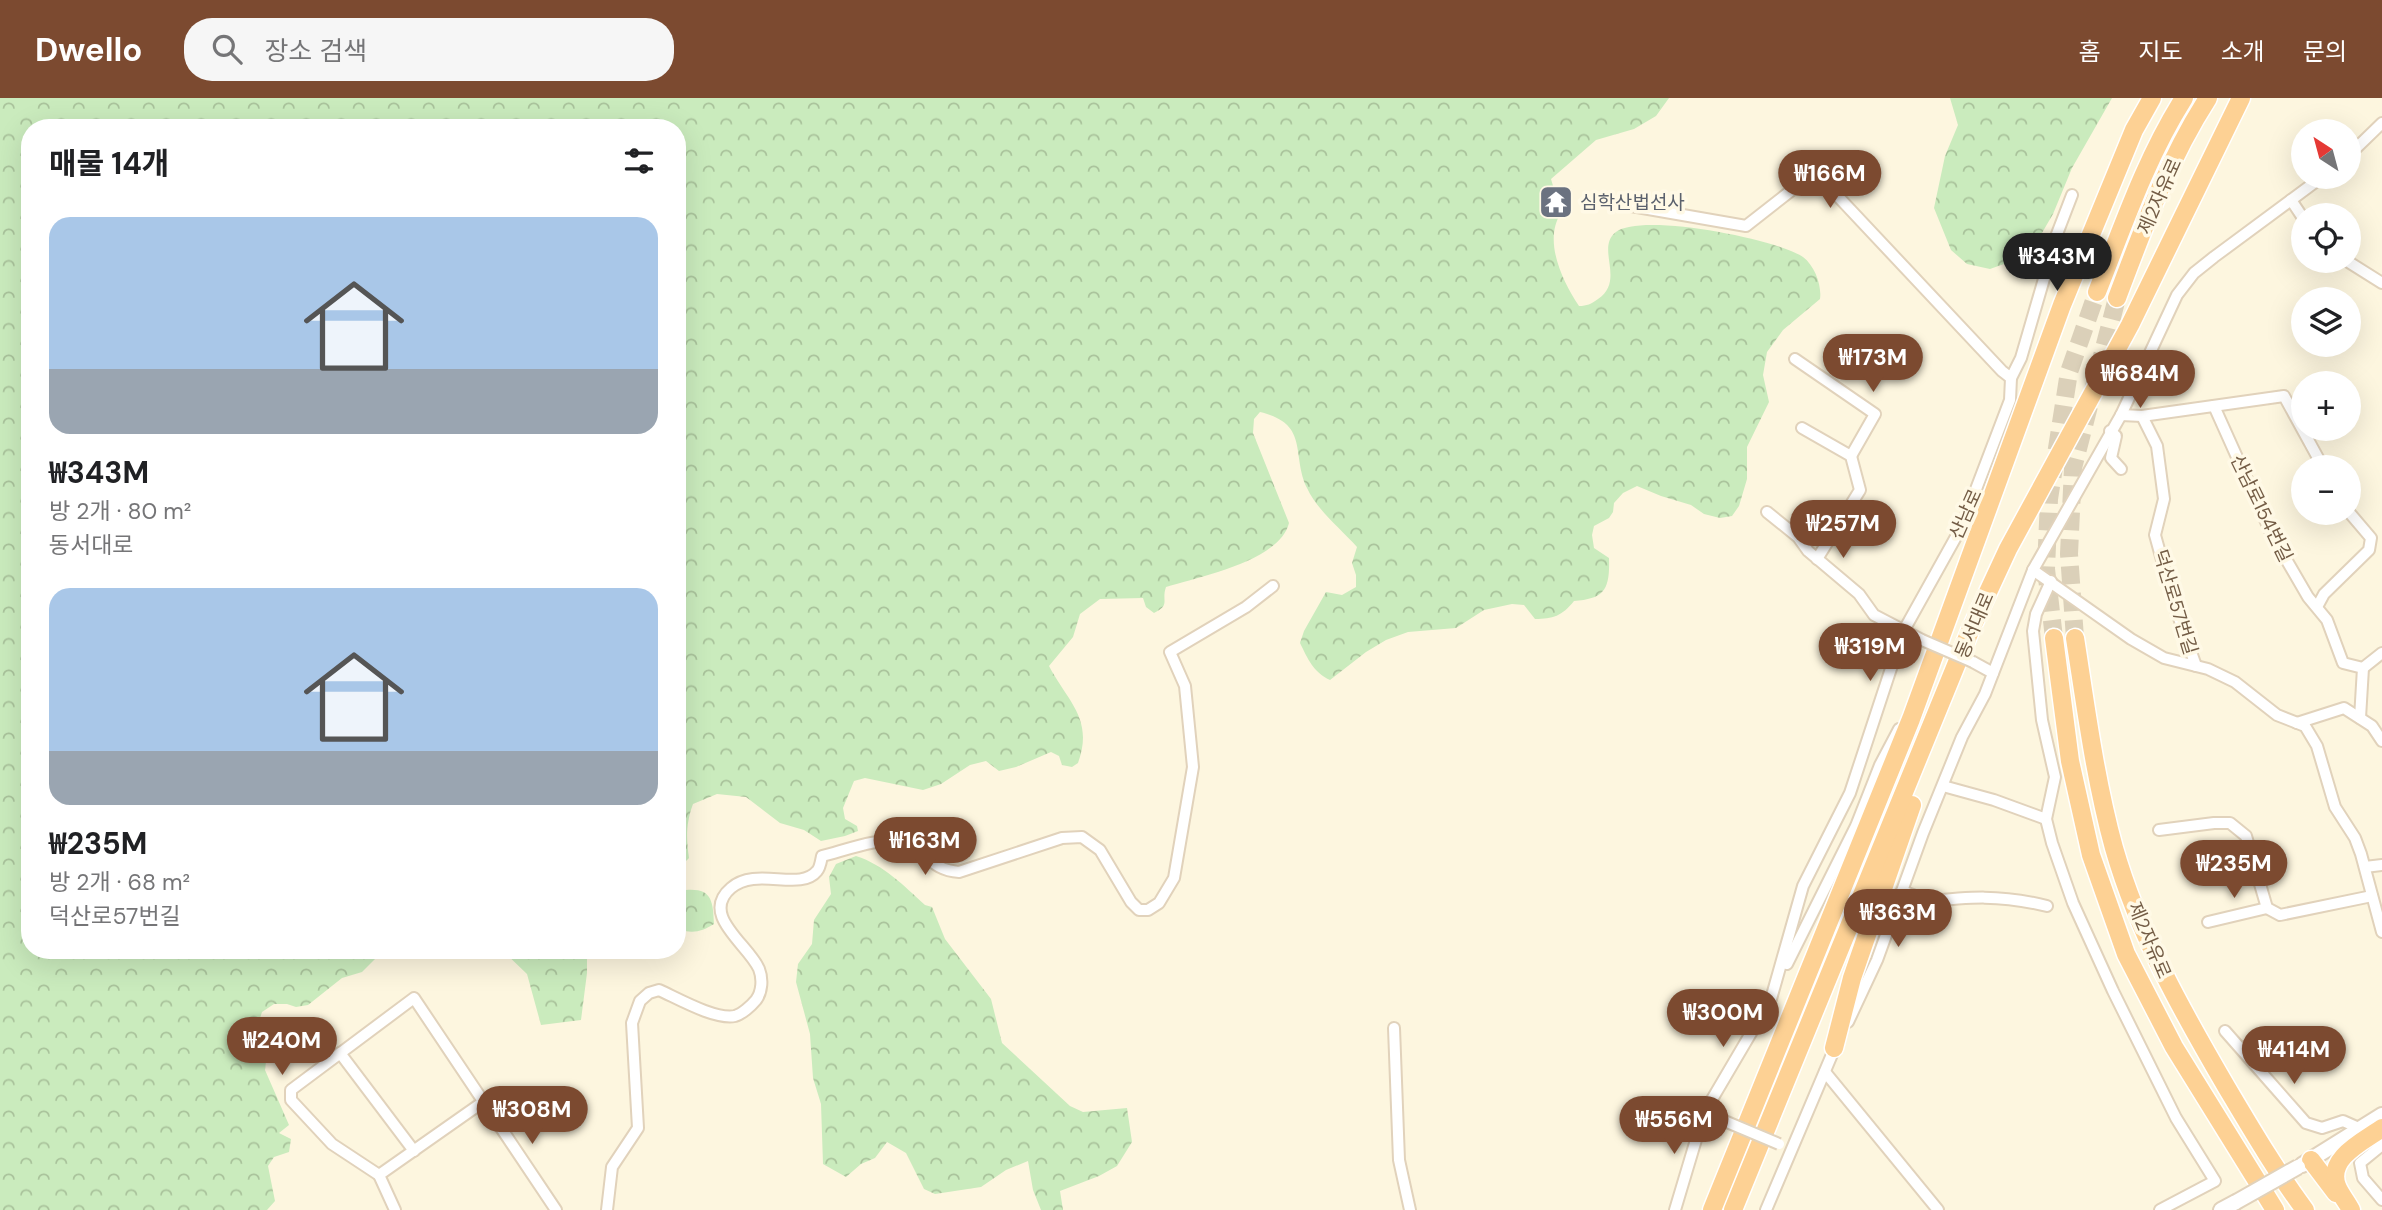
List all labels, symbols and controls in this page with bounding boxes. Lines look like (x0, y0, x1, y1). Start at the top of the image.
search box (184, 18, 674, 81)
text: Dwello (35, 28, 142, 71)
icon: search (208, 30, 246, 68)
text: 장소 검색 (264, 34, 367, 68)
text: 홈 (2078, 36, 2100, 67)
text: 지도 (2138, 36, 2183, 67)
text: 소개 (2221, 36, 2265, 67)
text: 문의 (2303, 36, 2347, 67)
north arrow (2291, 119, 2361, 189)
map controls (2291, 119, 2361, 525)
icon: filters (620, 142, 658, 180)
text: 매물 14개 (49, 144, 169, 183)
pin: ₩166M (1781, 150, 1879, 210)
street label: 제2자유로 (2132, 154, 2187, 238)
text: ₩166M (1794, 158, 1866, 188)
temple icon: 심학산법선사 (1537, 183, 1575, 221)
place label: 심학산법선사 (1580, 190, 1685, 215)
button: locate (2291, 203, 2361, 273)
pin: ₩343M (2008, 234, 2106, 293)
text: ₩343M (2019, 241, 2095, 271)
icon: home (291, 263, 417, 389)
button: layers (2291, 287, 2361, 357)
pin: ₩173M (1824, 334, 1922, 394)
text: ₩173M (1839, 342, 1907, 372)
pin: ₩684M (2091, 350, 2189, 410)
text: ₩684M (2101, 358, 2179, 388)
button: + (2291, 371, 2361, 441)
street label: 산남로154번길 (2225, 450, 2298, 566)
text: ₩343M (49, 453, 149, 492)
button: − (2291, 455, 2361, 525)
street label: 산남로 (1943, 485, 1988, 543)
text: 방 2개 · 80 m² (49, 496, 191, 526)
pin: ₩257M (1794, 500, 1892, 560)
text: ₩257M (1806, 508, 1880, 538)
text: 동서대로 (49, 530, 134, 560)
street label: 덕산로57번길 (2148, 546, 2203, 658)
street label: 동서대로 (1949, 588, 2000, 662)
pin: ₩319M (1821, 624, 1919, 683)
text: ₩319M (1835, 631, 1905, 661)
icon: home (291, 634, 417, 760)
pin: ₩163M (876, 818, 974, 877)
text: ₩235M (49, 824, 147, 863)
text: ₩163M (890, 825, 960, 855)
pin: ₩235M (2185, 840, 2283, 900)
text: ₩235M (2196, 848, 2272, 878)
text: 방 2개 · 68 m² (49, 867, 190, 897)
pin: ₩363M (1849, 890, 1947, 949)
text: ₩363M (1860, 897, 1936, 927)
street label: 제2자유로 (2122, 898, 2177, 982)
text: 덕산로57번길 (49, 901, 181, 931)
pin: ₩300M (1674, 990, 1772, 1049)
text: ₩300M (1683, 997, 1763, 1027)
pin: ₩240M (233, 1018, 331, 1077)
text: ₩240M (243, 1025, 321, 1055)
pin: ₩414M (2245, 1026, 2343, 1086)
text: ₩414M (2258, 1034, 2330, 1064)
pin: ₩308M (483, 1086, 581, 1146)
text: ₩308M (493, 1094, 571, 1124)
pin: ₩556M (1625, 1096, 1723, 1156)
text: ₩556M (1635, 1104, 1713, 1134)

